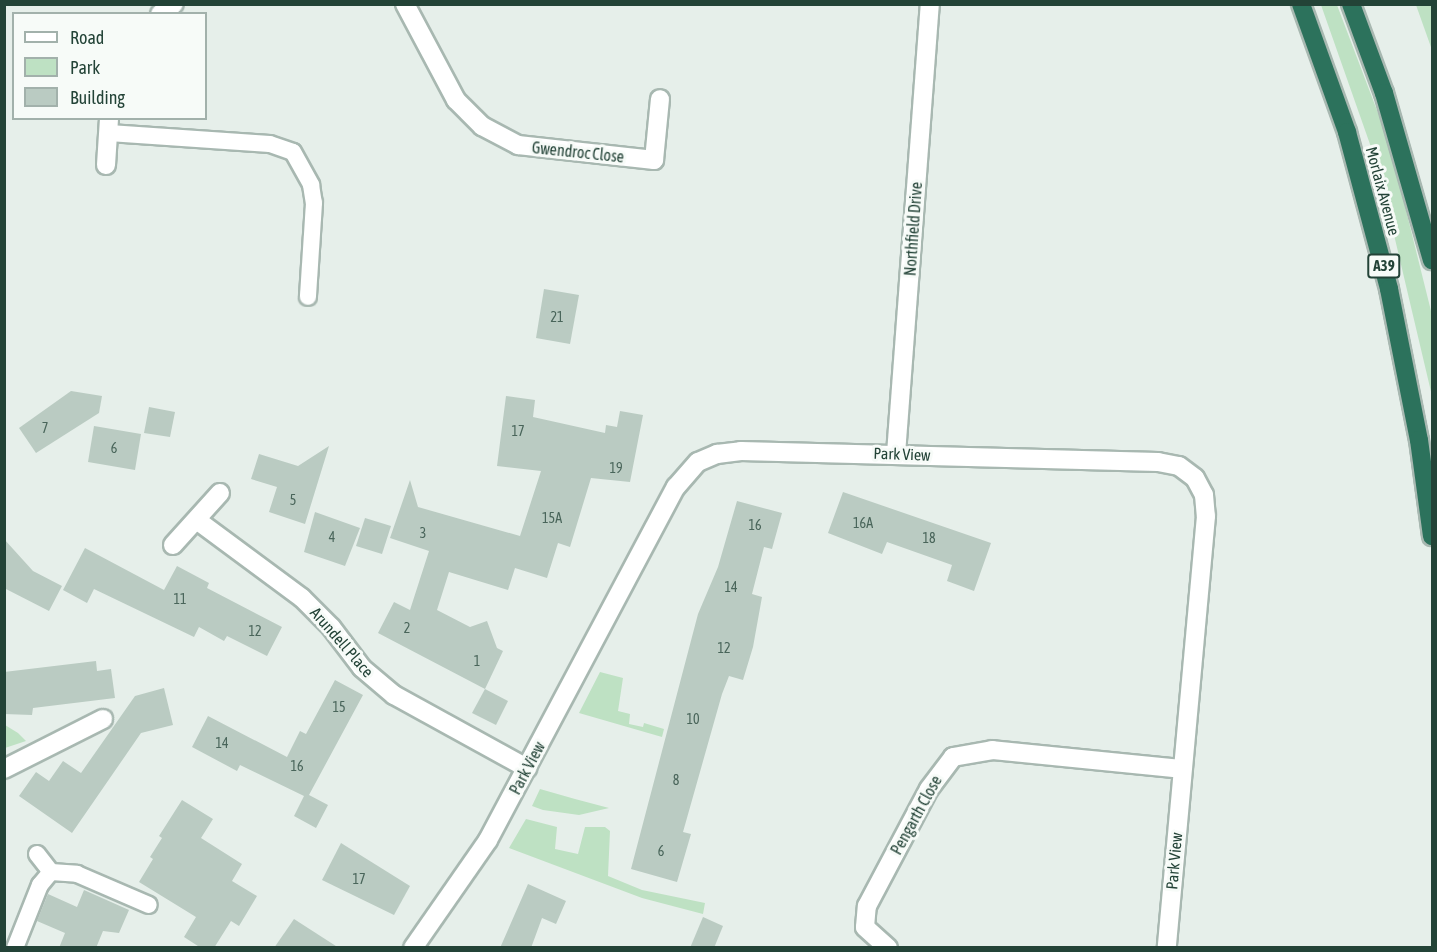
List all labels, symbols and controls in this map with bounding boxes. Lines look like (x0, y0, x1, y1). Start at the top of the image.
legend (12, 12, 207, 120)
text: Road (70, 27, 104, 48)
text: Park (70, 57, 100, 78)
text: Building (70, 87, 125, 108)
street label: Gwendroc Close (531, 138, 625, 166)
street label: Morlaix Avenue (1362, 144, 1404, 238)
street label: Northfield Drive (900, 181, 926, 277)
road number: A39 (1366, 254, 1402, 278)
house number: 21 (550, 309, 564, 325)
house number: 7 (42, 420, 48, 436)
house number: 17 (511, 423, 525, 439)
house number: 6 (111, 440, 117, 456)
street label: Park View (873, 443, 931, 465)
house number: 19 (609, 460, 623, 476)
house number: 5 (290, 492, 296, 508)
house number: 15A (542, 510, 562, 526)
house number: 16A (853, 515, 873, 531)
house number: 16 (748, 517, 762, 533)
house number: 3 (420, 525, 426, 541)
house number: 4 (329, 529, 335, 545)
house number: 18 (922, 530, 936, 546)
house number: 14 (724, 579, 738, 595)
house number: 11 (173, 591, 187, 607)
street label: Arundell Place (306, 603, 378, 681)
house number: 2 (404, 620, 410, 636)
house number: 12 (248, 623, 262, 639)
house number: 12 (717, 640, 731, 656)
house number: 1 (474, 653, 480, 669)
house number: 15 (332, 699, 346, 715)
house number: 10 (686, 711, 700, 727)
house number: 14 (215, 735, 229, 751)
street label: Park View (505, 738, 549, 798)
house number: 16 (290, 758, 304, 774)
house number: 8 (673, 772, 679, 788)
street label: Pengarth Close (886, 772, 946, 858)
street label: Park View (1162, 832, 1186, 890)
house number: 6 (658, 843, 664, 859)
house number: 17 (352, 871, 366, 887)

